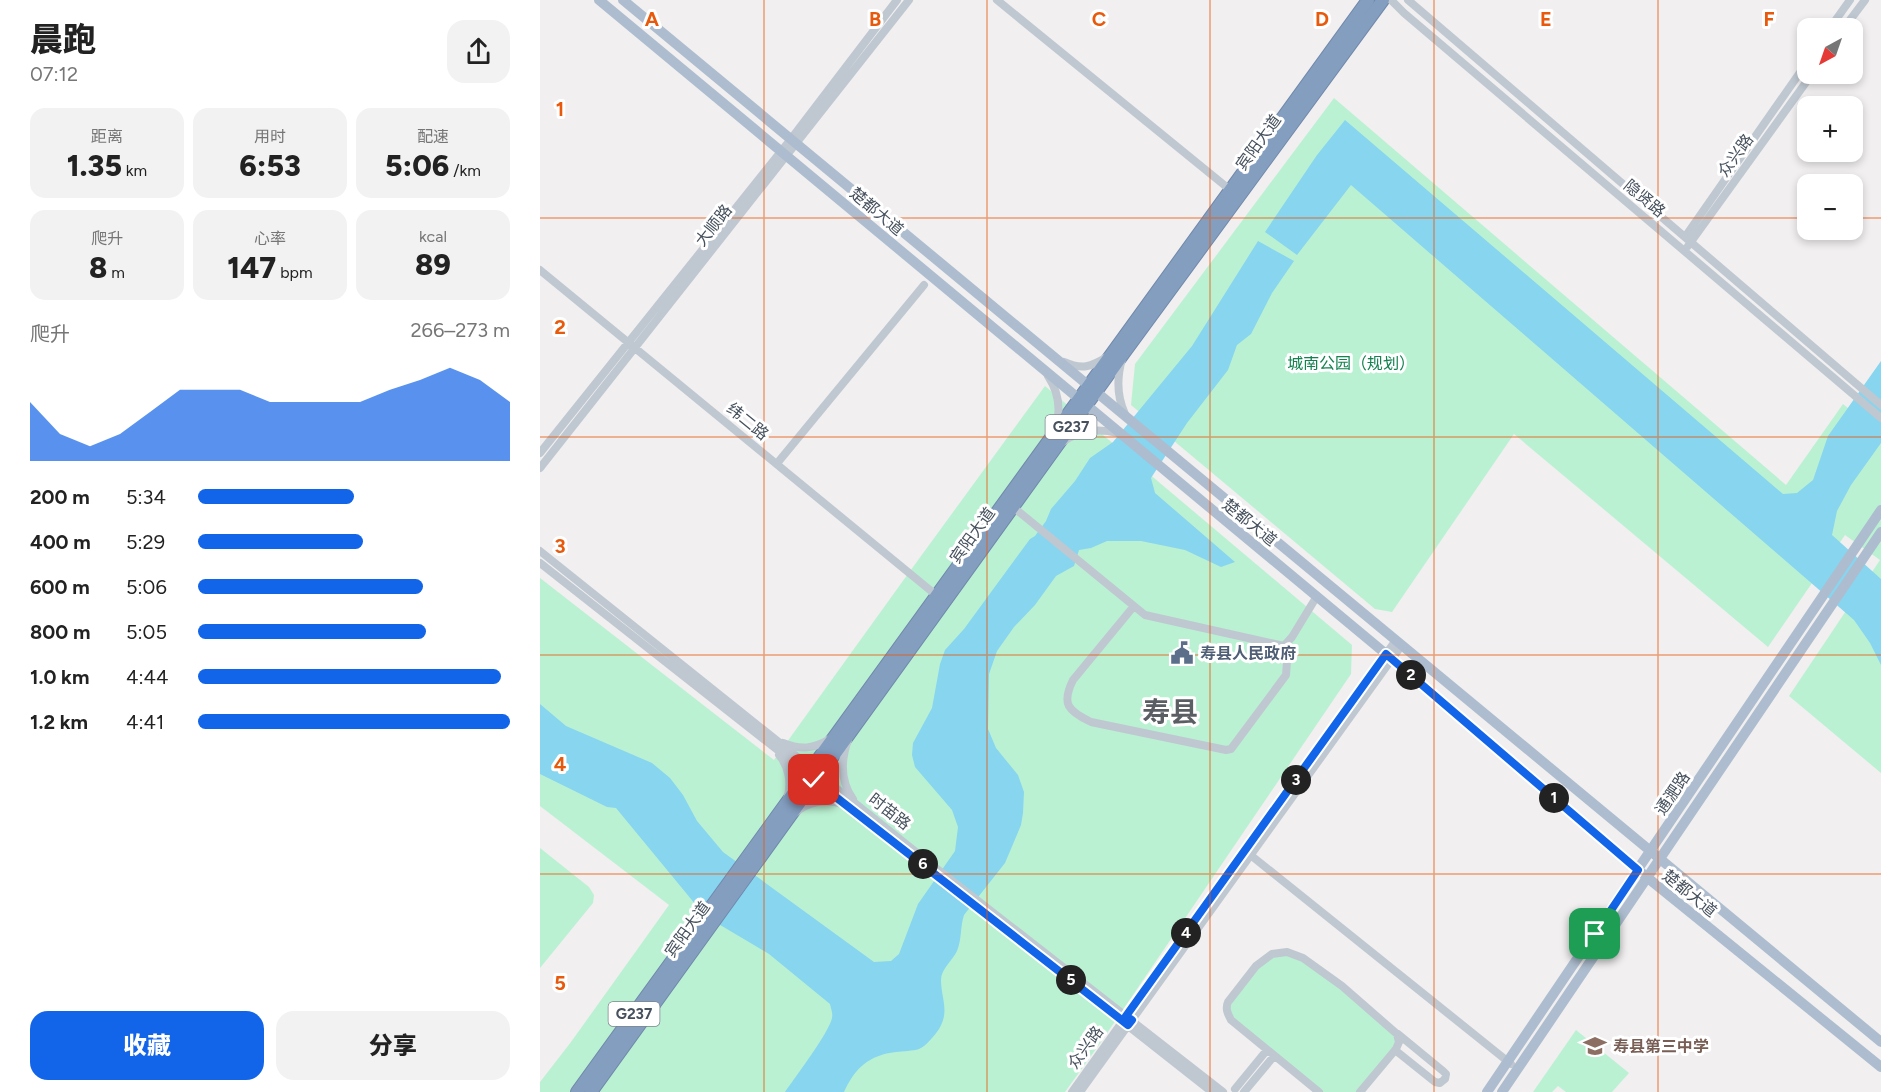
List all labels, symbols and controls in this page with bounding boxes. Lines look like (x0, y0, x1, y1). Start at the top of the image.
text: A (645, 7, 660, 31)
text: B (869, 7, 881, 31)
text: C (1092, 7, 1106, 31)
text: D (1315, 7, 1329, 31)
text: E (1540, 7, 1552, 31)
text: F (1763, 7, 1775, 31)
north arrow (1797, 18, 1863, 84)
map controls (1797, 18, 1863, 240)
text: 晨跑 (30, 20, 96, 59)
button: share (447, 20, 510, 83)
text: 07:12 (30, 62, 78, 86)
button: + (1797, 96, 1863, 162)
text: 1 (556, 97, 564, 121)
street label: 宾阳大道 (1232, 111, 1285, 174)
text: 距离 (91, 127, 123, 146)
text: 用时 (254, 127, 286, 146)
text: 配速 (417, 127, 449, 146)
street label: 众兴路 (1714, 130, 1757, 180)
text: 1.35 (67, 147, 122, 184)
text: 6:53 (239, 147, 301, 184)
text: 5:06 (385, 147, 449, 184)
text: km (122, 161, 147, 180)
text: /km (449, 161, 481, 180)
button: − (1797, 174, 1863, 240)
street label: 隐贤路 (1620, 176, 1669, 221)
street label: 楚都大道 (846, 184, 907, 239)
street label: 大顺路 (691, 201, 736, 250)
text: kcal (419, 227, 447, 246)
text: 爬升 (91, 229, 123, 248)
text: 心率 (254, 229, 286, 248)
text: 89 (415, 246, 451, 283)
text: 8 (89, 249, 107, 286)
text: 147 (227, 249, 276, 286)
text: m (107, 263, 125, 282)
text: bpm (276, 263, 313, 282)
text: 2 (554, 315, 566, 339)
text: 266–273 m (410, 318, 510, 342)
text: 爬升 (30, 322, 70, 346)
park label: 城南公园（规划） (1287, 354, 1415, 373)
street label: 纬二路 (723, 399, 772, 444)
road number: G237 (1046, 415, 1096, 439)
text: 200 m (30, 485, 90, 509)
text: 5:34 (126, 485, 166, 509)
street label: 楚都大道 (1219, 495, 1281, 550)
street label: 宾阳大道 (946, 504, 999, 567)
text: 400 m (30, 530, 91, 554)
text: 5:29 (126, 530, 165, 554)
text: 3 (554, 534, 566, 558)
text: 600 m (30, 575, 90, 599)
text: 5:06 (126, 575, 167, 599)
text: 800 m (30, 620, 90, 644)
text: 5:05 (126, 620, 167, 644)
public building icon: 寿县人民政府 (1169, 640, 1195, 666)
place label: 寿县人民政府 (1200, 644, 1296, 663)
pin: 2 (1396, 660, 1426, 690)
text: 1.0 km (30, 665, 89, 689)
text: 4:44 (126, 665, 168, 689)
text: 2 (1406, 665, 1416, 684)
district label: 寿县 (1142, 695, 1198, 729)
text: 1.2 km (30, 710, 88, 734)
text: 4:41 (126, 710, 164, 734)
text: 4 (554, 752, 567, 776)
pin (788, 754, 839, 805)
icon: check (797, 763, 830, 796)
pin: 3 (1281, 765, 1311, 795)
street label: 通淝路 (1651, 768, 1694, 818)
text: 3 (1292, 770, 1300, 789)
pin: 1 (1539, 783, 1569, 813)
text: 1 (1551, 788, 1557, 807)
street label: 时苗路 (865, 789, 914, 834)
pin: 6 (908, 849, 938, 879)
text: 6 (918, 854, 928, 873)
street label: 楚都大道 (1659, 866, 1721, 921)
street label: 宾阳大道 (661, 898, 714, 961)
pin (1569, 908, 1620, 959)
icon: arrive (1578, 917, 1611, 950)
pin: 4 (1171, 918, 1201, 948)
text: 4 (1181, 923, 1191, 942)
pin: 5 (1056, 965, 1086, 995)
text: 5 (1066, 970, 1076, 989)
text: 5 (554, 971, 566, 995)
road number: G237 (608, 1002, 659, 1026)
button: 收藏 (30, 1011, 264, 1080)
button: 分享 (276, 1011, 510, 1080)
street label: 众兴路 (1064, 1022, 1107, 1072)
school or university icon: 寿县第三中学 (1582, 1033, 1608, 1059)
place label: 寿县第三中学 (1613, 1037, 1709, 1056)

